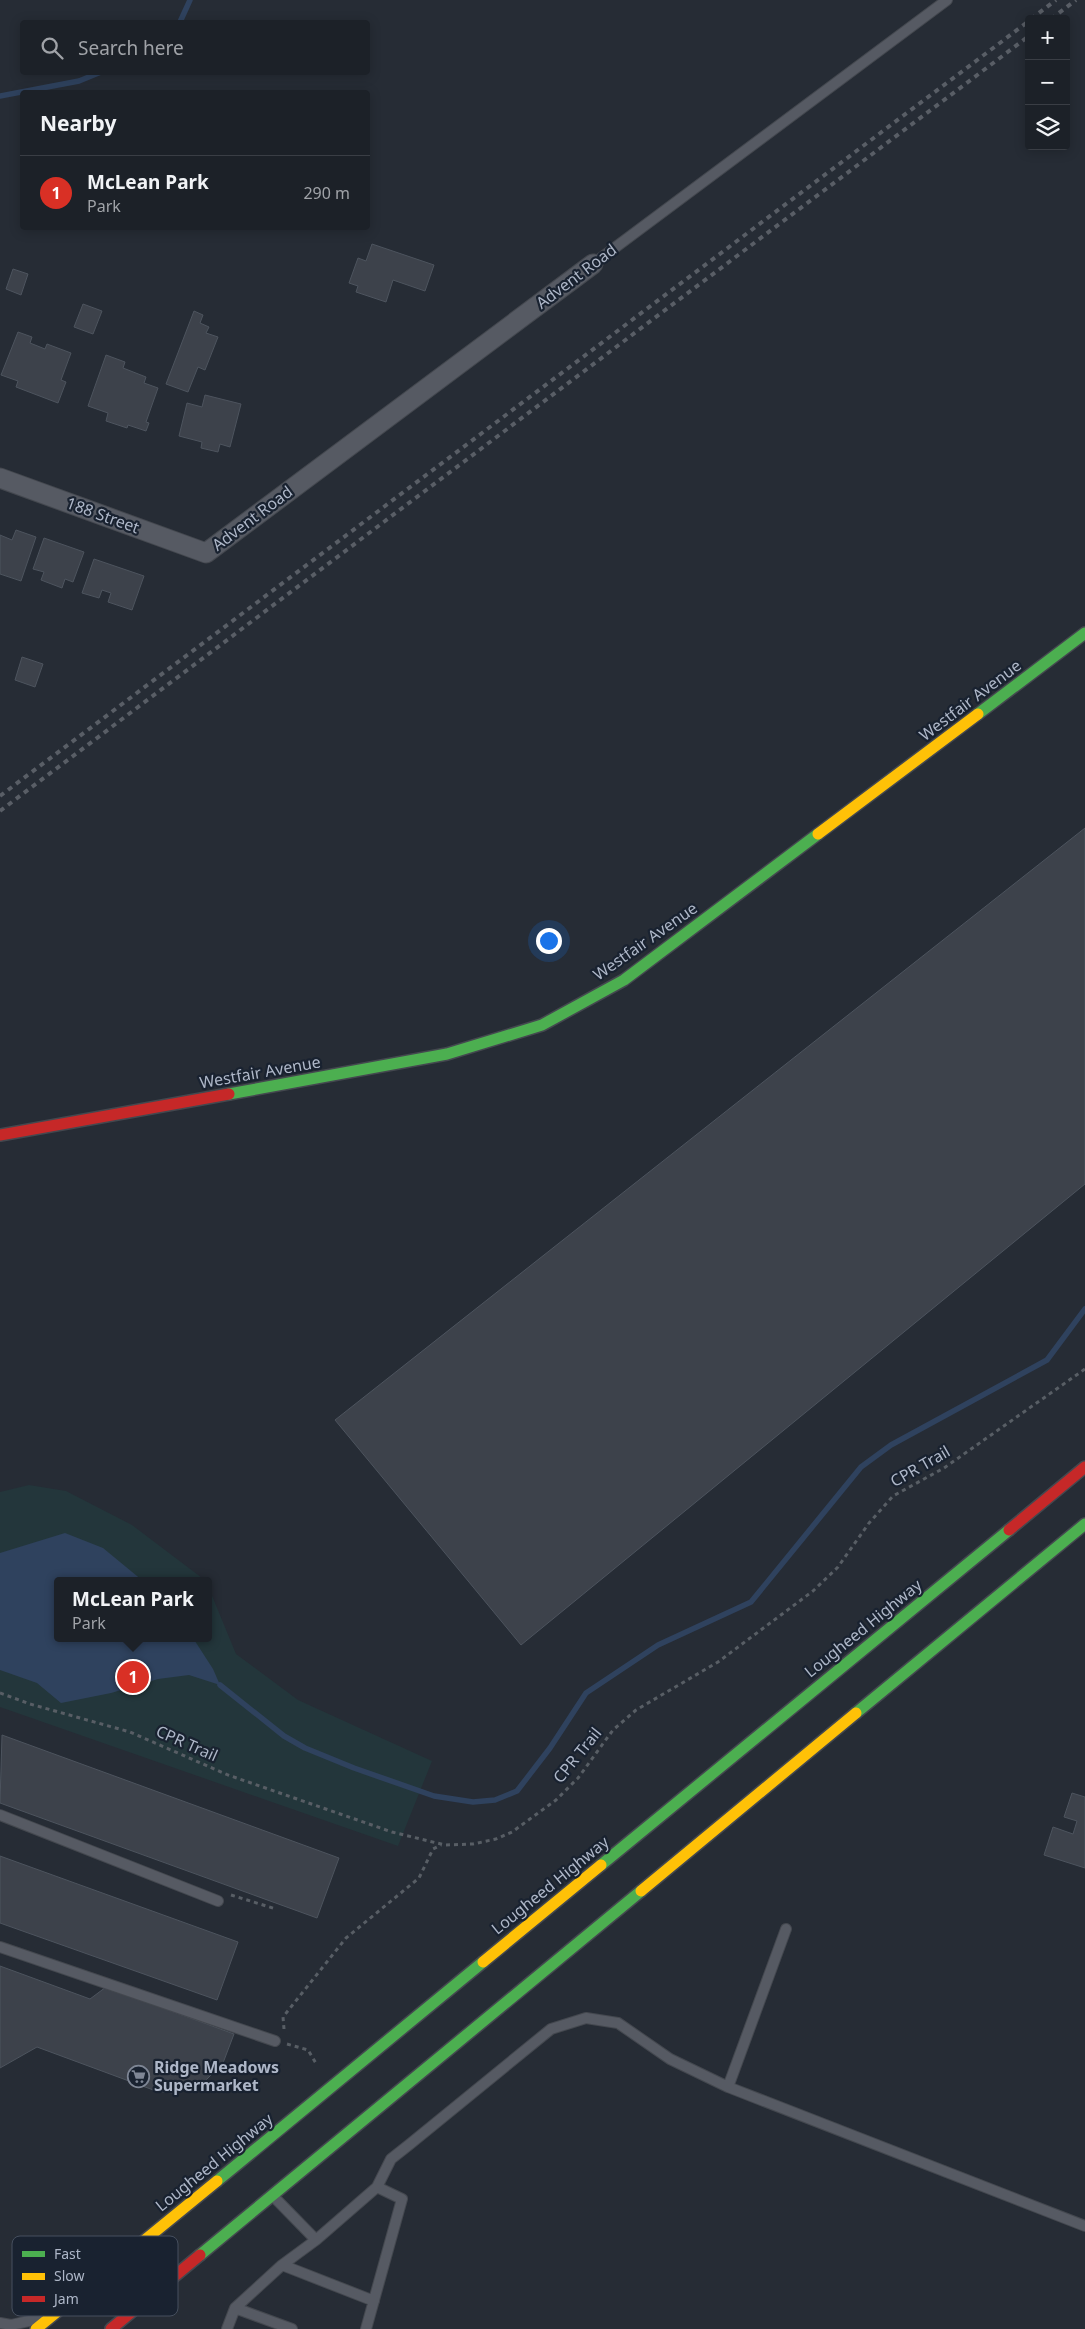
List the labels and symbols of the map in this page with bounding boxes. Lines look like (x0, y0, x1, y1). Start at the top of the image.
street label: Advent Road (531, 238, 621, 314)
street label: Advent Road (207, 480, 297, 556)
street label: 188 Street (63, 492, 143, 538)
street label: Westfair Avenue (914, 654, 1026, 746)
street label: Westfair Avenue (588, 897, 702, 985)
your location (536, 928, 562, 954)
street label: Westfair Avenue (198, 1051, 322, 1093)
street label: CPR Trail (886, 1440, 954, 1492)
street label: Lougheed Highway (800, 1573, 927, 1682)
pin: 1 (117, 1658, 149, 1696)
street label: CPR Trail (153, 1720, 221, 1766)
street label: CPR Trail (548, 1723, 606, 1787)
street label: Lougheed Highway (487, 1830, 614, 1939)
place label: Ridge Meadows Supermarket (154, 2056, 279, 2096)
supermarket icon: Ridge Meadows Supermarket (126, 2064, 150, 2088)
street label: Lougheed Highway (151, 2107, 278, 2216)
legend (12, 2236, 178, 2316)
text: Fast (54, 2244, 81, 2263)
text: Slow (54, 2266, 85, 2285)
text: Jam (52, 2289, 79, 2308)

